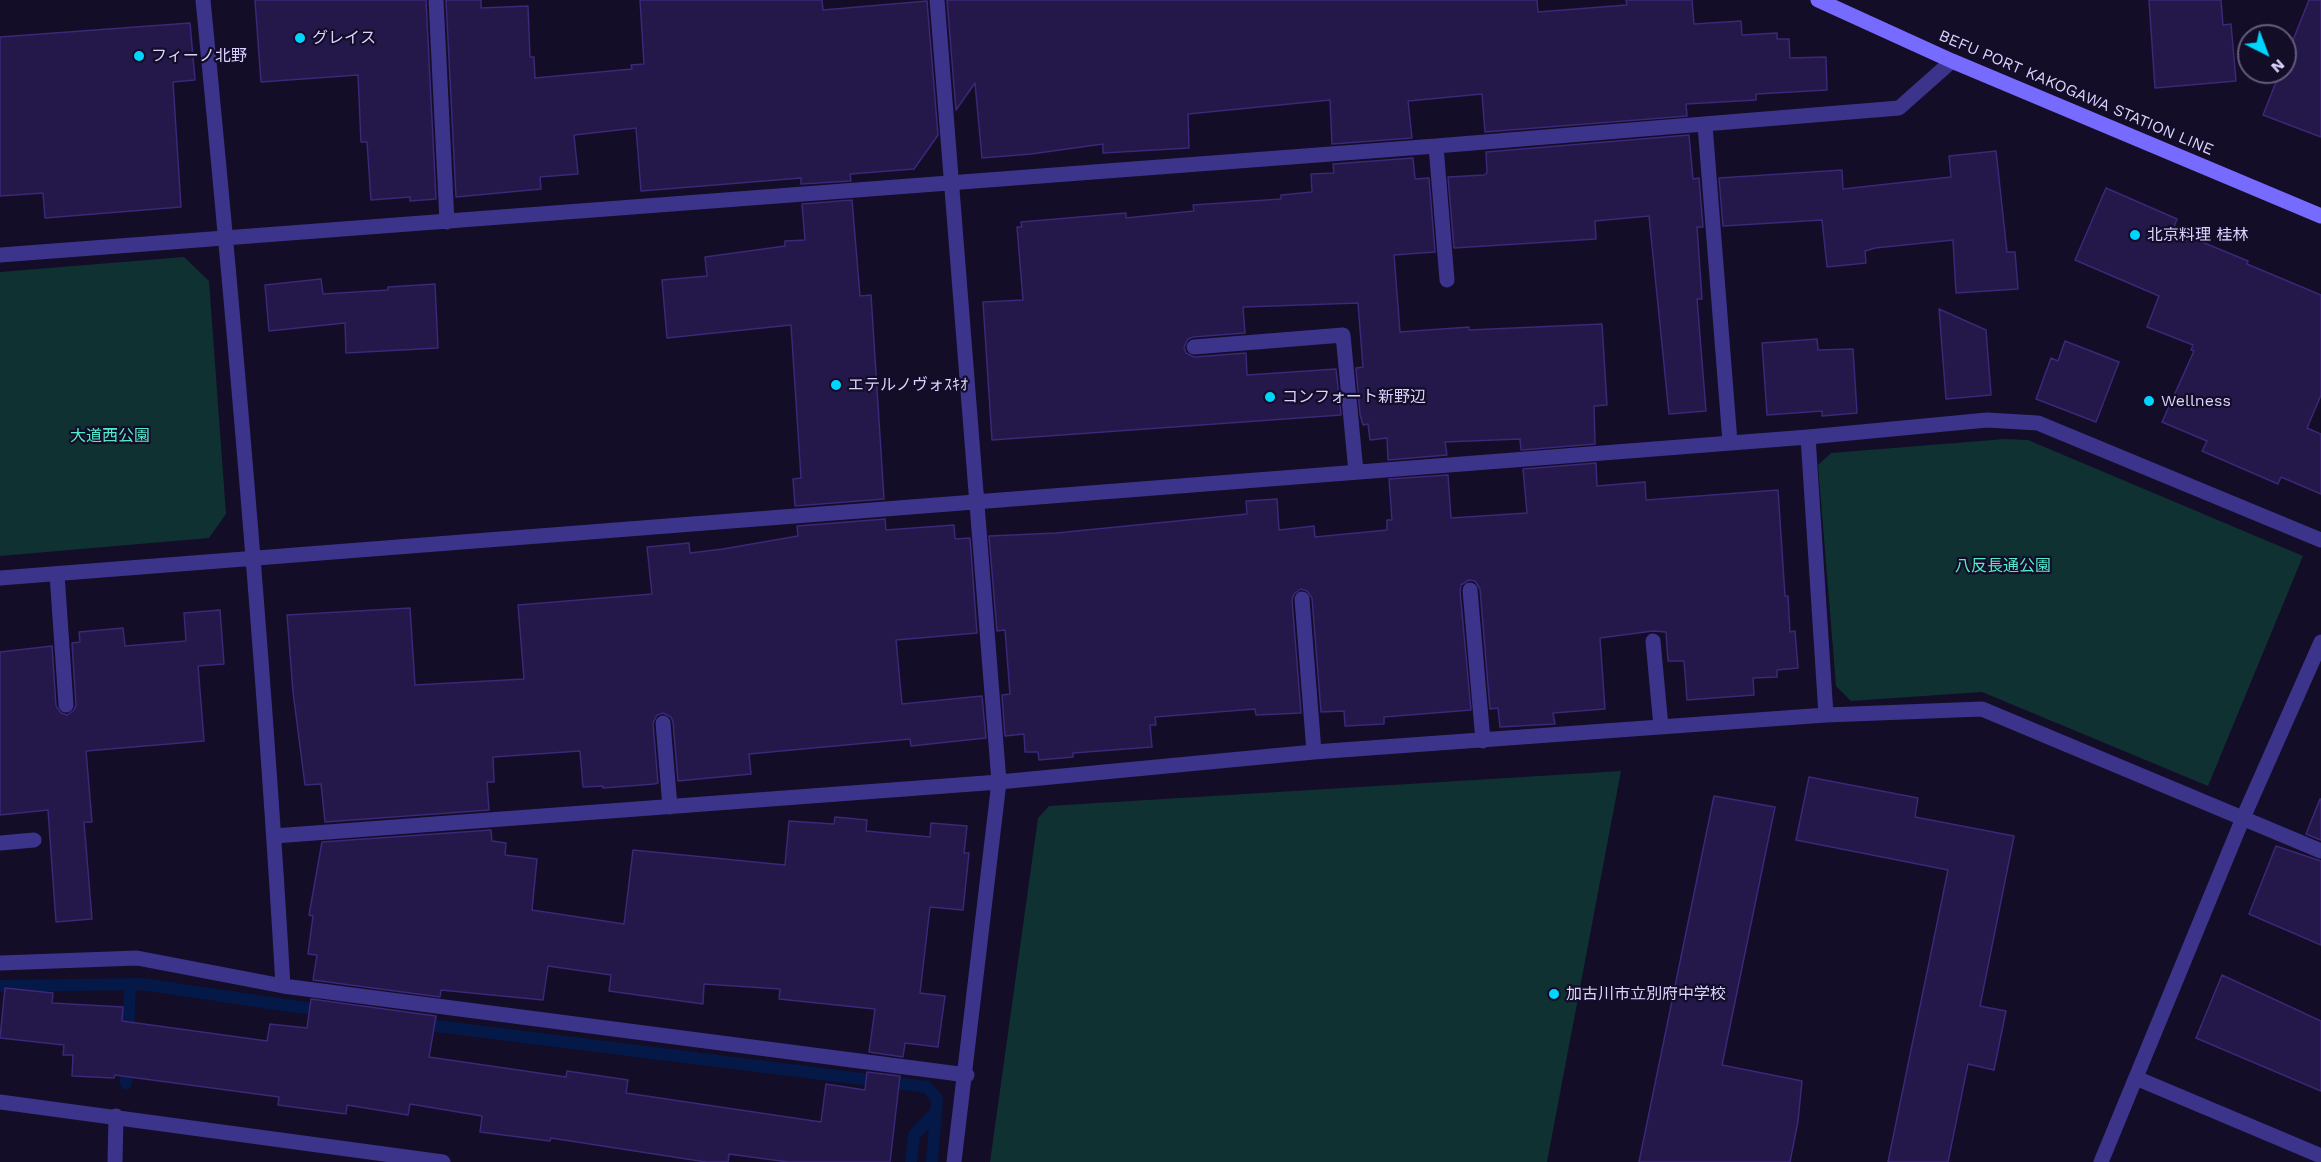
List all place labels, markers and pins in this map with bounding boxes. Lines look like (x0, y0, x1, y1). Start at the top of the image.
place label: グレイス (312, 28, 376, 48)
marker: グレイス (293, 31, 307, 45)
place label: フィーノ北野 (151, 46, 247, 66)
marker: フィーノ北野 (132, 49, 146, 63)
place label: 北京料理 桂林 (2147, 225, 2248, 245)
marker: 北京料理 桂林 (2128, 228, 2142, 242)
place label: エテルノヴォｽｷｵ (848, 375, 968, 395)
marker: エテルノヴォｽｷｵ (829, 378, 843, 392)
place label: コンフォート新野辺 (1282, 387, 1426, 407)
marker: コンフォート新野辺 (1263, 390, 1277, 404)
place label: Wellness (2161, 391, 2231, 411)
marker: Wellness (2142, 394, 2156, 408)
place label: 加古川市立別府中学校 (1566, 984, 1726, 1004)
marker: 加古川市立別府中学校 (1547, 987, 1561, 1001)

